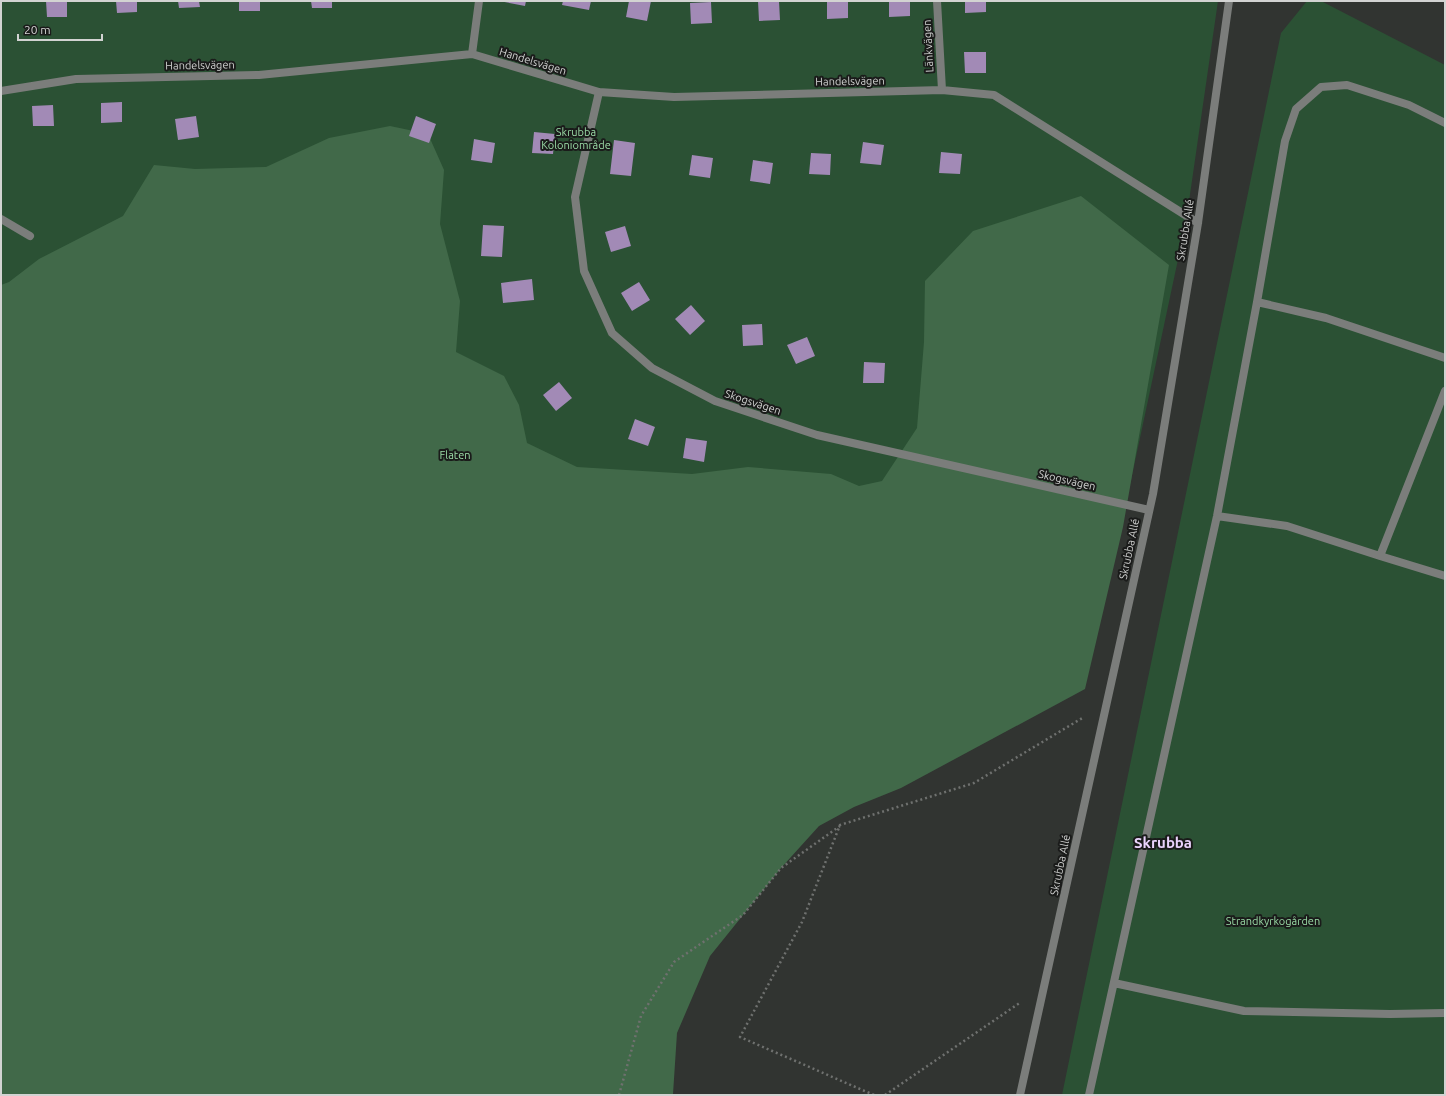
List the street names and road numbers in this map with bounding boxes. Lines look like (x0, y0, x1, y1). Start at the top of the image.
street label: Länkvägen (921, 19, 935, 73)
street label: Handelsvägen (498, 45, 568, 77)
street label: Handelsvägen (165, 58, 235, 72)
street label: Handelsvägen (815, 74, 885, 88)
street label: Skrubba Allé (1174, 199, 1196, 261)
street label: Skogsvägen (723, 387, 783, 417)
street label: Skogsvägen (1037, 468, 1097, 492)
street label: Skrubba Allé (1117, 518, 1141, 580)
street label: Skrubba Allé (1048, 834, 1072, 896)

